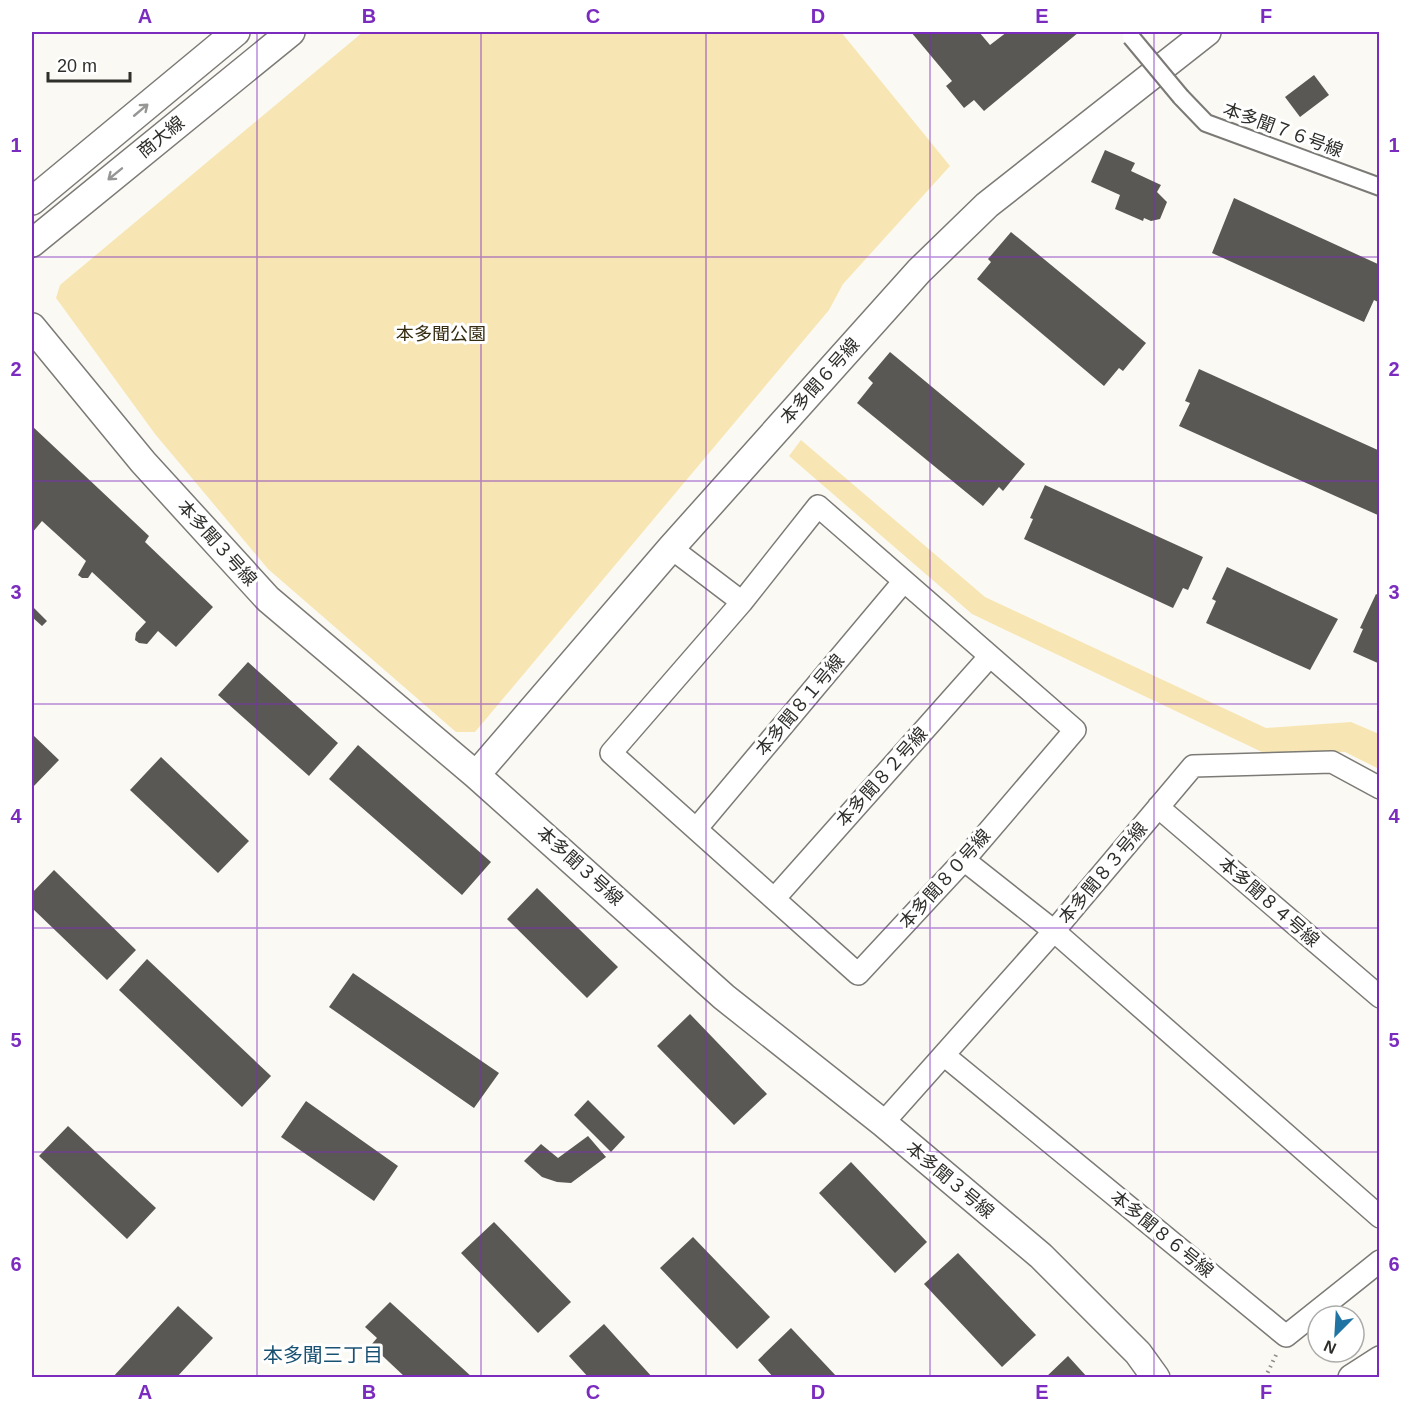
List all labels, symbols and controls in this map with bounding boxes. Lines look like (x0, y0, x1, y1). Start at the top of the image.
text: A (138, 5, 152, 27)
text: B (362, 5, 376, 27)
text: C (586, 5, 600, 27)
text: D (811, 5, 825, 27)
text: E (1035, 5, 1049, 27)
text: F (1260, 5, 1272, 27)
scale bar (48, 45, 130, 83)
text: 20 m (57, 56, 97, 76)
street label: 本多聞７６号線 (1220, 99, 1346, 161)
one-way arrow (133, 104, 149, 117)
street label: 商大線 (134, 112, 188, 162)
text: 1 (10, 134, 22, 156)
text: 1 (1388, 134, 1400, 156)
one-way arrow (108, 168, 124, 181)
park label: 本多聞公園 (396, 324, 486, 344)
street label: 本多聞６号線 (776, 334, 864, 428)
text: 2 (10, 358, 22, 380)
text: 2 (1388, 358, 1400, 380)
street label: 本多聞３号線 (173, 496, 261, 590)
text: 3 (10, 581, 22, 603)
text: 3 (1388, 581, 1400, 603)
street label: 本多聞８１号線 (752, 650, 848, 760)
street label: 本多聞８２号線 (832, 723, 932, 831)
text: 4 (10, 805, 22, 827)
text: 4 (1388, 805, 1400, 827)
street label: 本多聞８３号線 (1055, 818, 1151, 928)
street label: 本多聞３号線 (533, 822, 627, 910)
street label: 本多聞８０号線 (895, 825, 995, 933)
street label: 本多聞８４号線 (1215, 853, 1323, 951)
text: 5 (10, 1029, 22, 1051)
text: 5 (1388, 1029, 1400, 1051)
street label: 本多聞３号線 (902, 1138, 998, 1222)
street label: 本多聞８６号線 (1107, 1187, 1217, 1281)
text: 6 (10, 1253, 22, 1275)
text: 6 (1388, 1253, 1400, 1275)
north arrow (1306, 1304, 1366, 1364)
text: N (1321, 1337, 1339, 1357)
district label: 本多聞三丁目 (263, 1344, 383, 1366)
text: A (138, 1381, 152, 1403)
text: B (362, 1381, 376, 1403)
text: C (586, 1381, 600, 1403)
text: D (811, 1381, 825, 1403)
text: E (1035, 1381, 1049, 1403)
text: F (1260, 1381, 1272, 1403)

